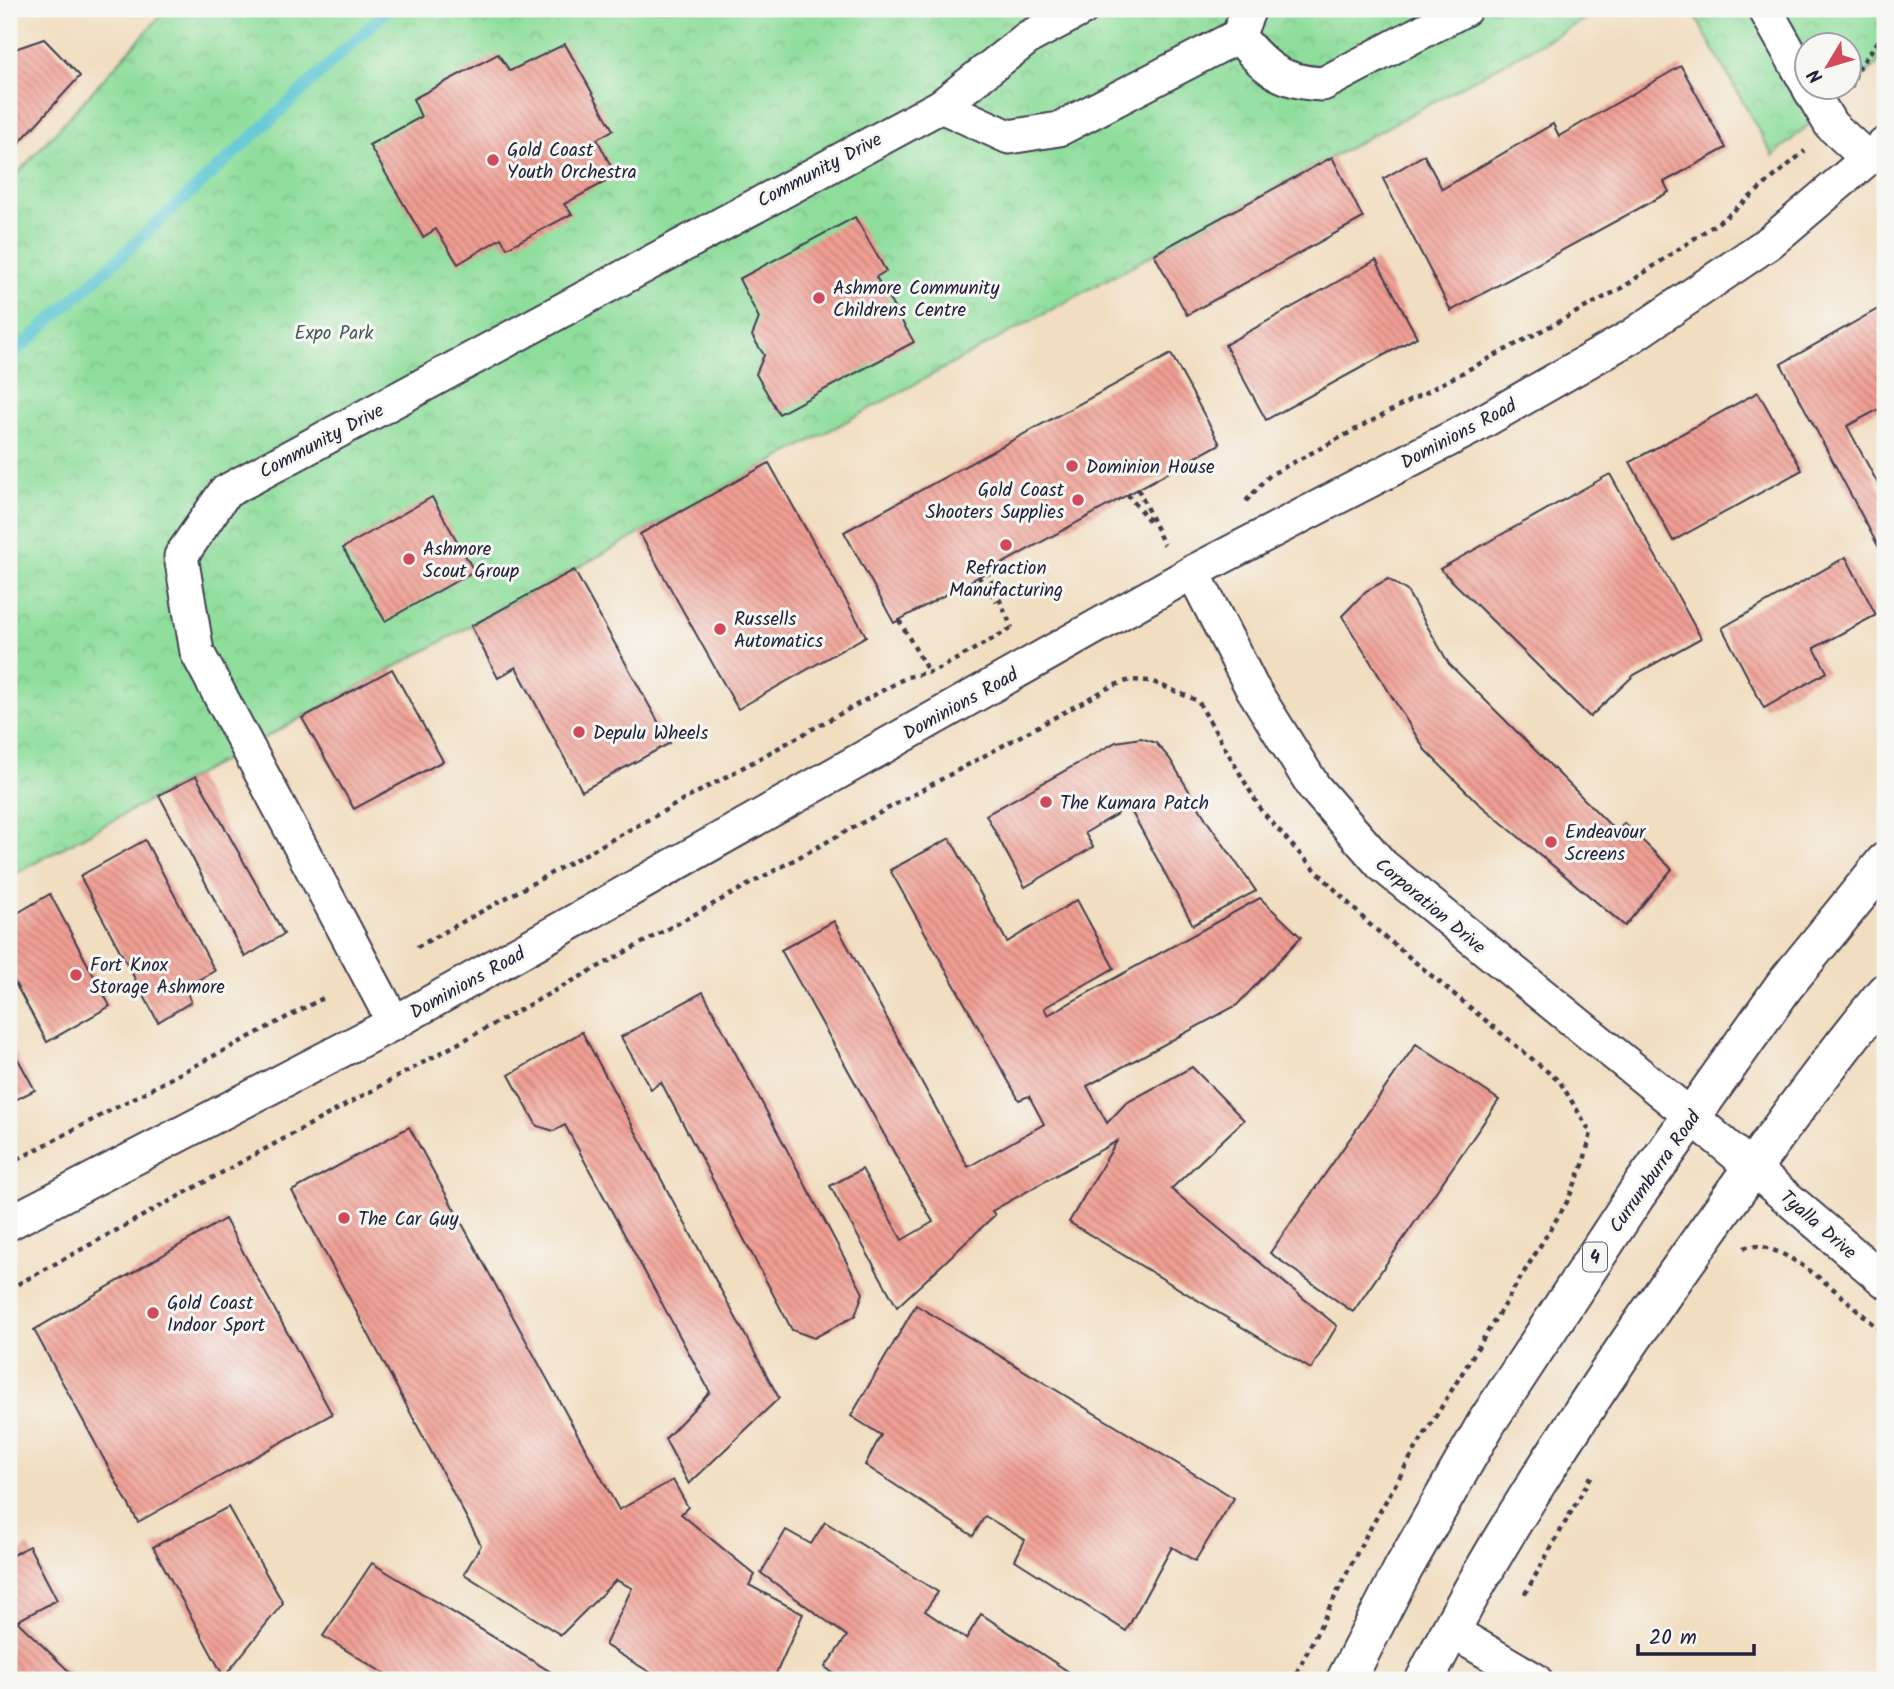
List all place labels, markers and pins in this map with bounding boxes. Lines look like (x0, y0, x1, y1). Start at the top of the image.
place label: Gold Coast Youth Orchestra (507, 136, 637, 188)
marker: Gold Coast Youth Orchestra (485, 152, 501, 168)
place label: Ashmore Community Childrens Centre (833, 274, 1000, 326)
marker: Ashmore Community Childrens Centre (811, 290, 827, 306)
place label: Dominion House (1086, 453, 1215, 483)
marker: Dominion House (1064, 458, 1080, 474)
place label: Gold Coast Shooters Supplies (925, 476, 1065, 528)
marker: Gold Coast Shooters Supplies (1070, 492, 1086, 508)
place label: Ashmore Scout Group (423, 535, 519, 587)
marker: Refraction Manufacturing (998, 537, 1014, 553)
marker: Ashmore Scout Group (401, 551, 417, 567)
place label: Refraction Manufacturing (949, 554, 1063, 606)
place label: Russells Automatics (734, 605, 823, 657)
marker: Russells Automatics (712, 621, 728, 637)
place label: Depulu Wheels (593, 719, 708, 749)
marker: Depulu Wheels (571, 724, 587, 740)
place label: The Kumara Patch (1060, 789, 1209, 819)
marker: The Kumara Patch (1038, 794, 1054, 810)
place label: Endeavour Screens (1565, 818, 1647, 870)
marker: Endeavour Screens (1543, 834, 1559, 850)
place label: Fort Knox Storage Ashmore (90, 951, 225, 1003)
marker: Fort Knox Storage Ashmore (68, 967, 84, 983)
place label: The Car Guy (358, 1205, 459, 1235)
marker: The Car Guy (336, 1210, 352, 1226)
place label: Gold Coast Indoor Sport (167, 1289, 266, 1341)
marker: Gold Coast Indoor Sport (145, 1305, 161, 1321)

